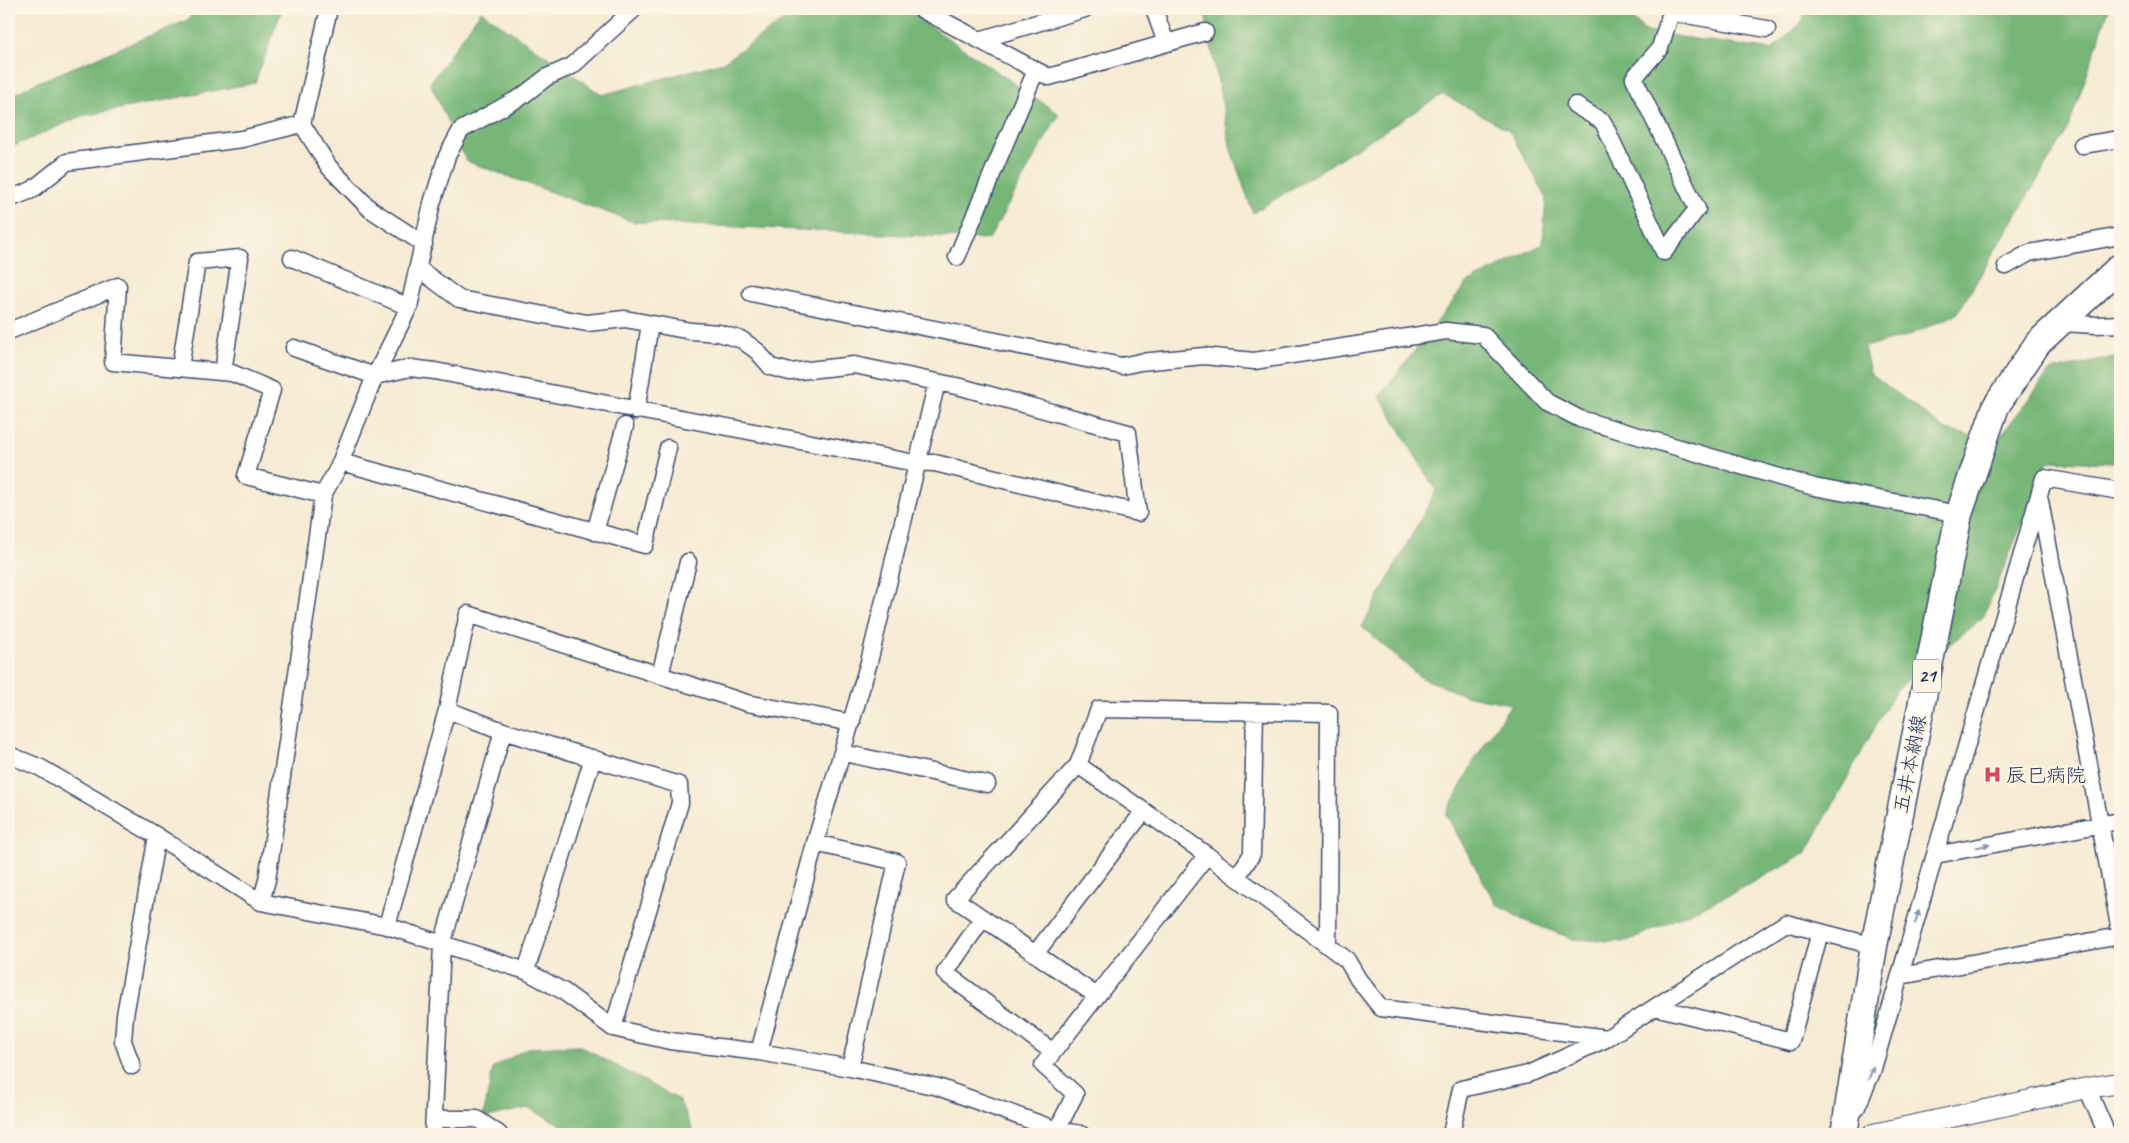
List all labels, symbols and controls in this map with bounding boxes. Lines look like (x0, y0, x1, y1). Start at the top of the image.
road number: 21 (1913, 659, 1941, 692)
street label: 五井本納線 (1888, 713, 1932, 815)
place label: 辰巳病院 (2006, 763, 2086, 788)
hospital icon: 辰巳病院 (1982, 765, 2002, 785)
one-way arrow (1975, 842, 1991, 850)
one-way arrow (1913, 910, 1921, 925)
one-way arrow (1867, 1065, 1875, 1080)

